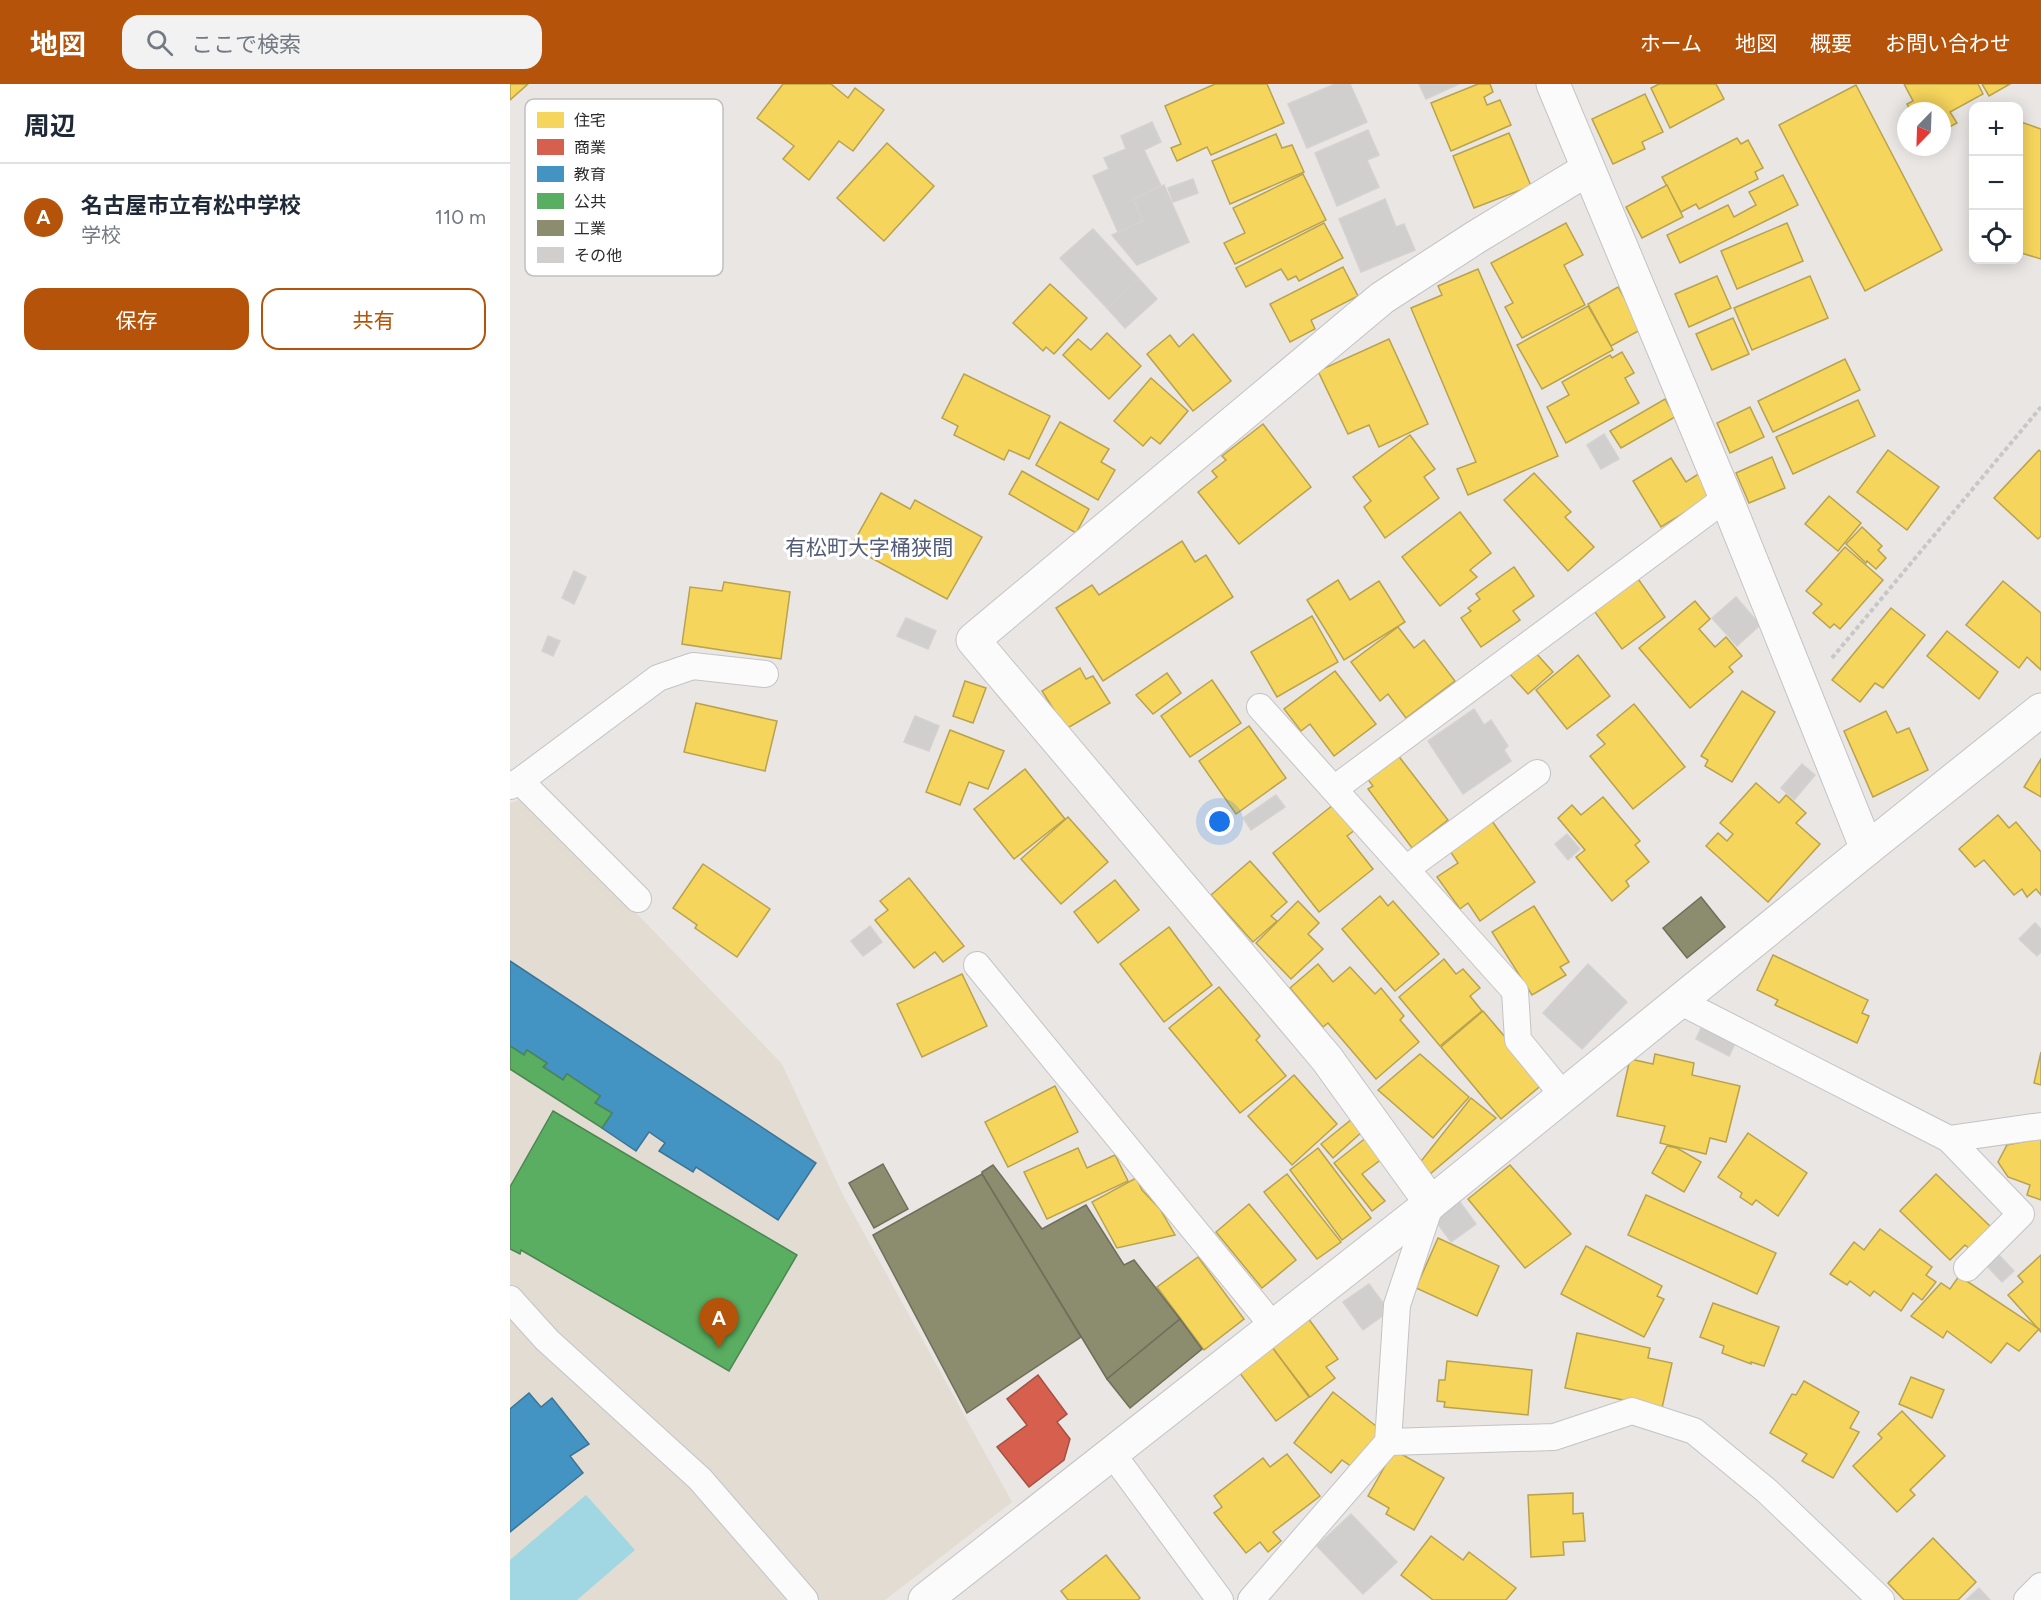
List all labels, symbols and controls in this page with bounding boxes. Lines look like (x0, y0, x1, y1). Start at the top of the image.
search box (122, 15, 542, 69)
icon: search (143, 26, 176, 59)
text: 地図 (30, 27, 86, 61)
text: ここで検索 (191, 31, 301, 58)
text: ホーム (1640, 31, 1702, 56)
text: 地図 (1735, 31, 1777, 56)
text: 概要 (1810, 31, 1852, 56)
text: お問い合わせ (1885, 31, 2011, 56)
legend (525, 99, 723, 276)
north arrow (1897, 102, 1951, 156)
map controls (1969, 102, 2023, 264)
button: + (1969, 102, 2023, 156)
text: 周辺 (24, 110, 76, 142)
text: 住宅 (574, 111, 606, 130)
text: 商業 (574, 138, 606, 157)
button: − (1969, 156, 2023, 210)
text: 教育 (574, 165, 606, 184)
text: 名古屋市立有松中学校 (81, 192, 301, 219)
text: 公共 (574, 192, 606, 211)
text: A (36, 205, 51, 229)
text: 110 m (435, 205, 486, 229)
button: locate (1969, 210, 2023, 264)
text: 工業 (574, 219, 606, 238)
text: 学校 (81, 223, 121, 247)
text: その他 (574, 246, 622, 265)
button: 保存 (24, 288, 249, 350)
button: 共有 (261, 288, 486, 350)
district label: 有松町大字桶狭間 (785, 535, 953, 560)
your location (1205, 807, 1234, 836)
pin: A (700, 1298, 738, 1348)

